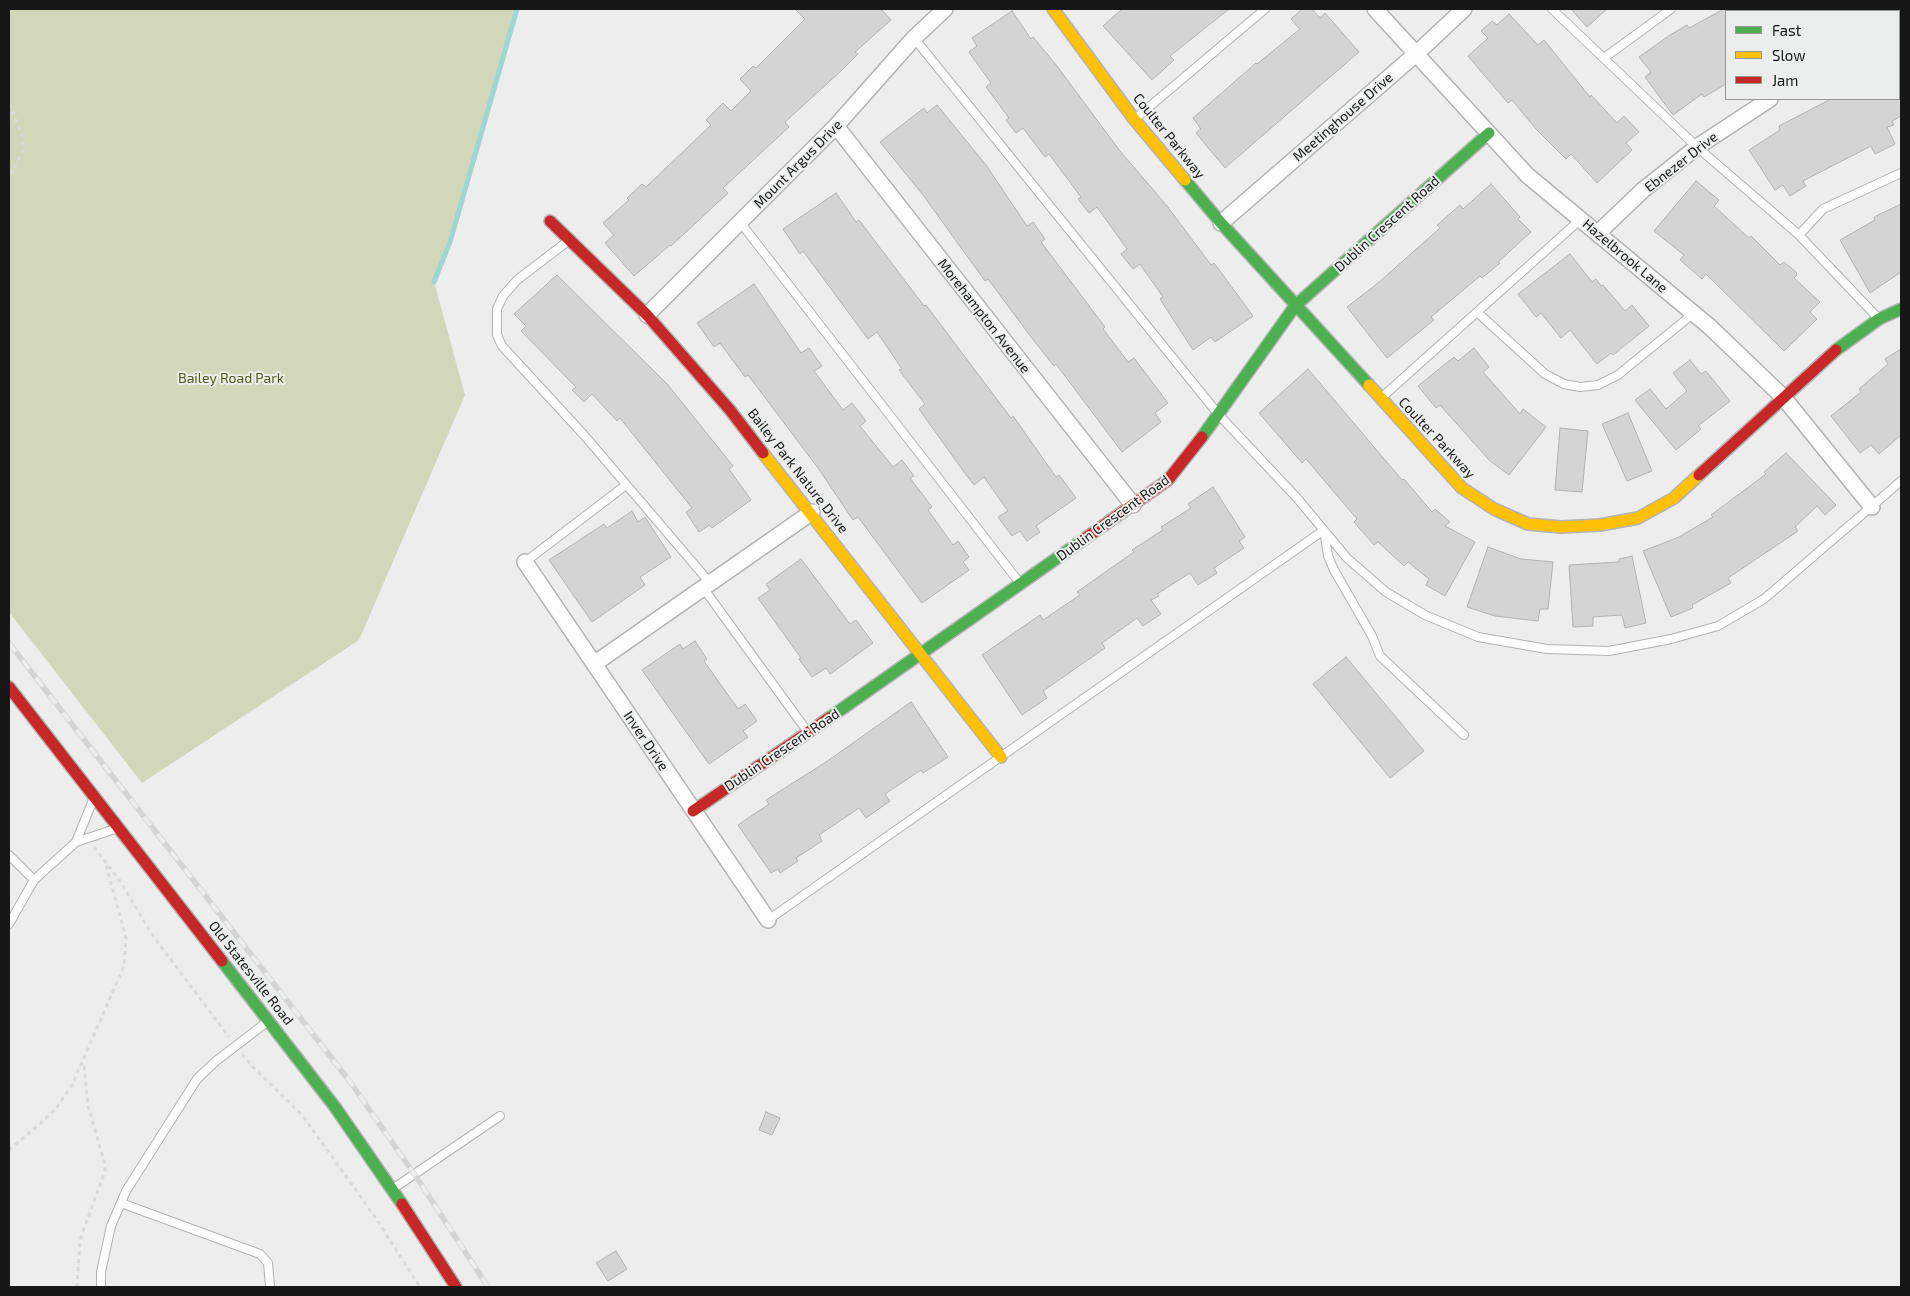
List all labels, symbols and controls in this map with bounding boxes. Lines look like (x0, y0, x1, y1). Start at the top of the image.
legend (1725, 10, 1900, 100)
text: Fast (1772, 21, 1801, 39)
text: Slow (1772, 46, 1806, 64)
street label: Meetinghouse Drive (1290, 69, 1396, 165)
text: Jam (1772, 71, 1798, 89)
street label: Coulter Parkway (1130, 90, 1208, 182)
street label: Mount Argus Drive (750, 116, 846, 212)
street label: Ebnezer Drive (1641, 128, 1721, 196)
street label: Dublin Crescent Road (1331, 173, 1443, 275)
street label: Hazelbrook Lane (1579, 216, 1671, 296)
street label: Morehampton Avenue (934, 255, 1034, 377)
park label: Bailey Road Park (178, 370, 284, 386)
street label: Coulter Parkway (1395, 394, 1479, 482)
street label: Bailey Park Nature Drive (744, 405, 852, 537)
street label: Dublin Crescent Road (1053, 471, 1173, 565)
street label: Dublin Crescent Road (721, 705, 843, 795)
street label: Inver Drive (620, 708, 672, 774)
street label: Old Statesville Road (205, 918, 297, 1028)

